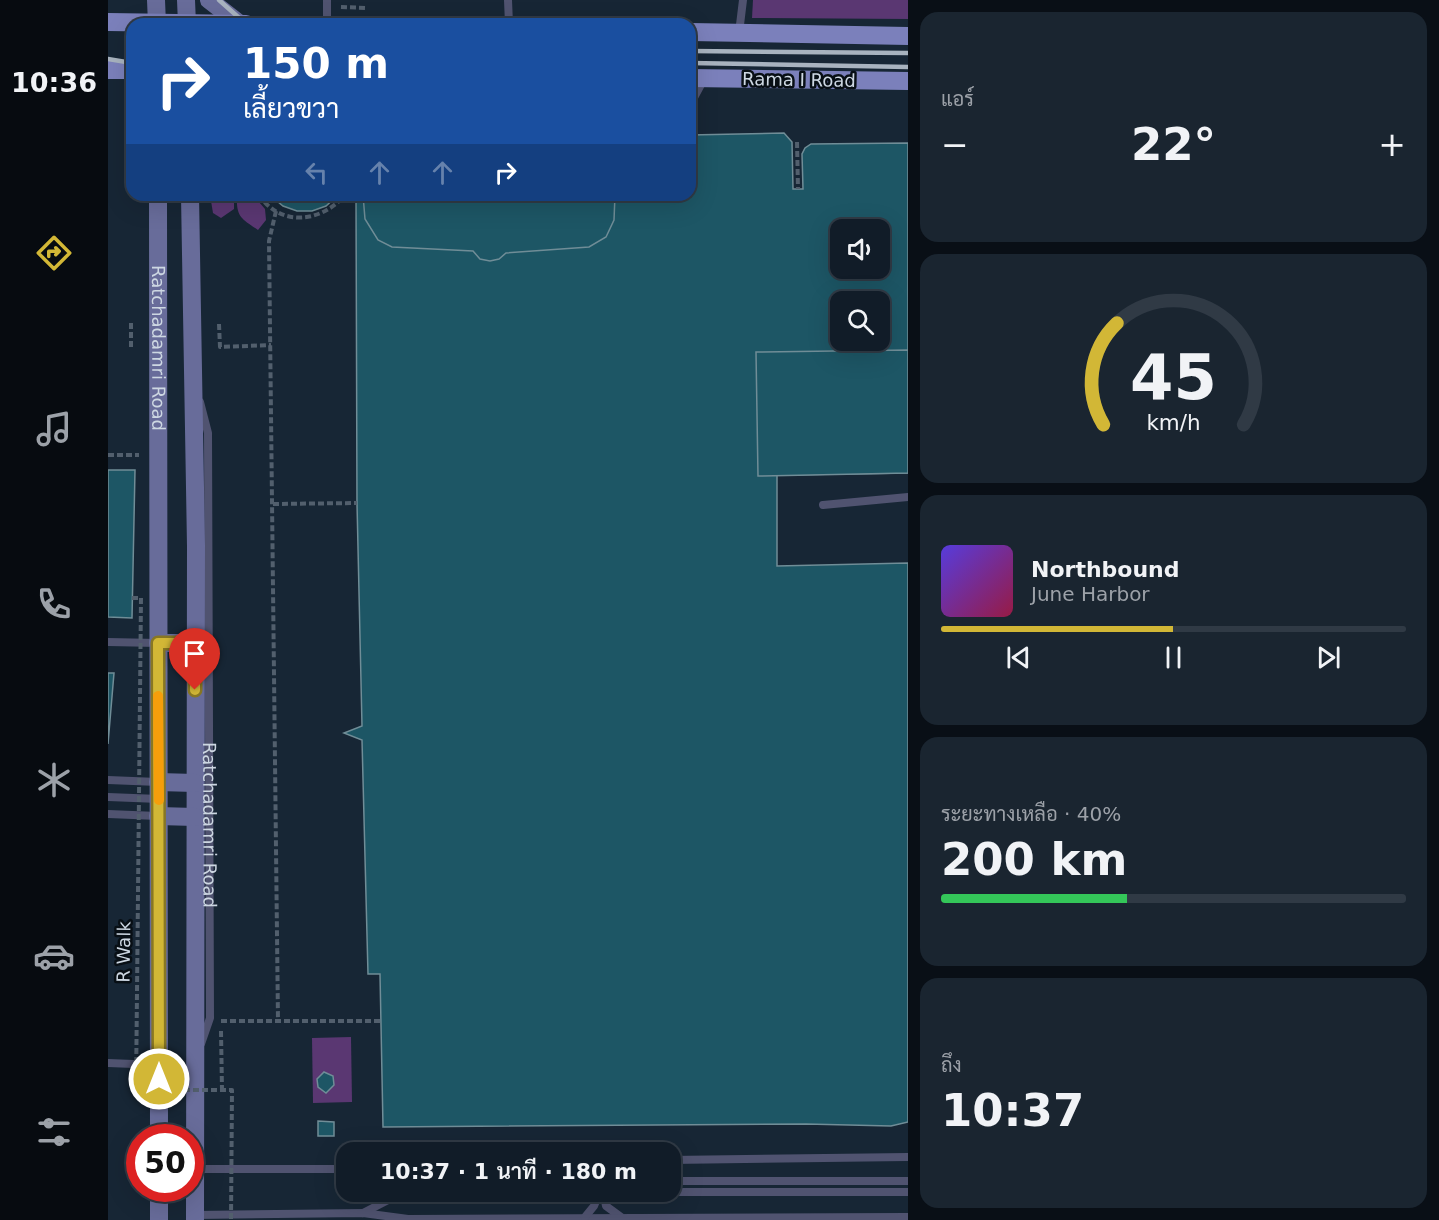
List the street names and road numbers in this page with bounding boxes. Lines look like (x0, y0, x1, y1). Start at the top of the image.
street label: Rama I Road (742, 68, 856, 91)
street label: Ratchadamri Road (148, 265, 169, 431)
street label: Ratchadamri Road (199, 742, 221, 908)
street label: R Walk (112, 921, 135, 983)

